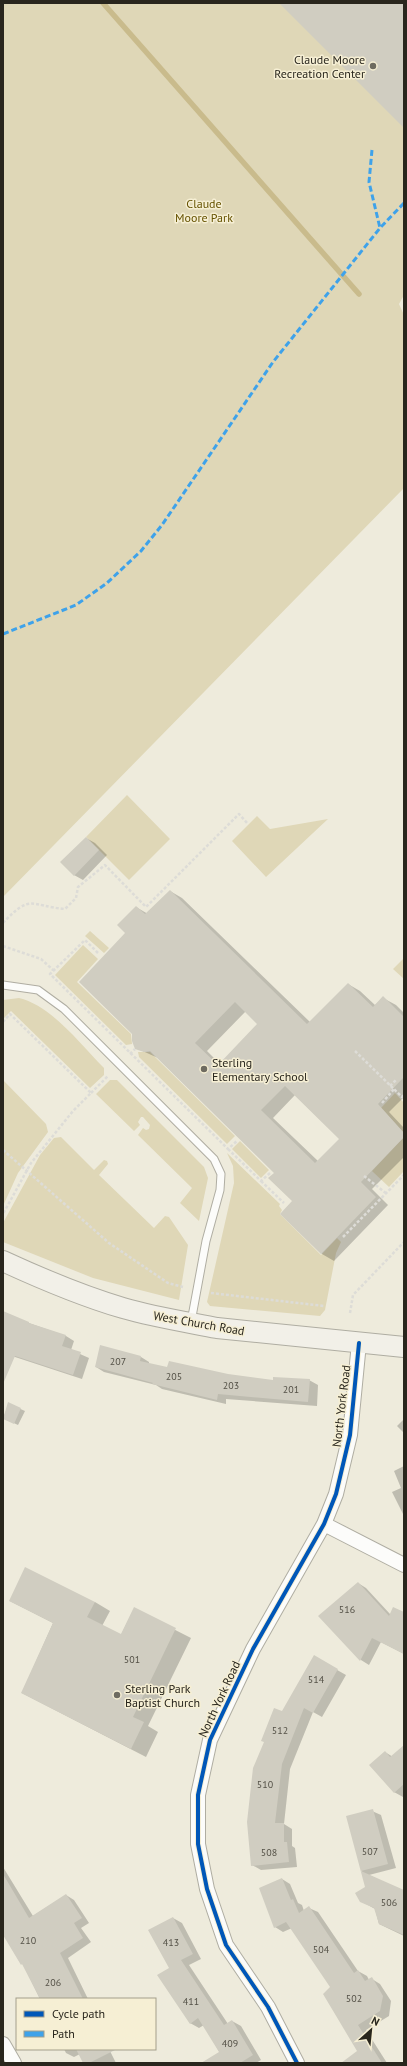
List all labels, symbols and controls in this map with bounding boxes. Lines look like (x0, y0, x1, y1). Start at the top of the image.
place label: Claude Moore Recreation Center (274, 52, 365, 81)
marker: Claude Moore Recreation Center (368, 61, 378, 71)
park label: Claude Moore Park (175, 196, 233, 225)
place label: Sterling Elementary School (212, 1055, 308, 1084)
marker: Sterling Elementary School (199, 1064, 209, 1074)
street label: West Church Road (152, 1308, 246, 1338)
house number: 207 (110, 1355, 126, 1368)
street label: North York Road (329, 1364, 353, 1448)
house number: 205 (166, 1370, 182, 1383)
house number: 203 (223, 1379, 239, 1392)
house number: 201 (283, 1383, 299, 1396)
house number: 516 (339, 1603, 355, 1616)
house number: 501 (124, 1653, 140, 1666)
street label: North York Road (195, 1658, 243, 1740)
house number: 514 (308, 1673, 325, 1686)
place label: Sterling Park Baptist Church (125, 1681, 200, 1710)
marker: Sterling Park Baptist Church (112, 1690, 122, 1700)
house number: 512 (272, 1724, 288, 1737)
house number: 510 (257, 1778, 274, 1791)
house number: 507 (362, 1845, 378, 1858)
house number: 508 (261, 1846, 277, 1859)
house number: 506 (381, 1896, 397, 1909)
house number: 210 (20, 1934, 37, 1947)
house number: 413 (163, 1936, 179, 1949)
house number: 504 (313, 1943, 330, 1956)
house number: 206 (45, 1976, 61, 1989)
house number: 502 (346, 1992, 362, 2005)
house number: 411 (183, 1995, 199, 2008)
legend (16, 1998, 156, 2050)
text: Cycle path (52, 2006, 105, 2021)
north arrow (351, 2010, 391, 2050)
text: N (369, 2013, 382, 2029)
text: Path (52, 2026, 75, 2041)
house number: 409 (222, 2037, 238, 2050)

